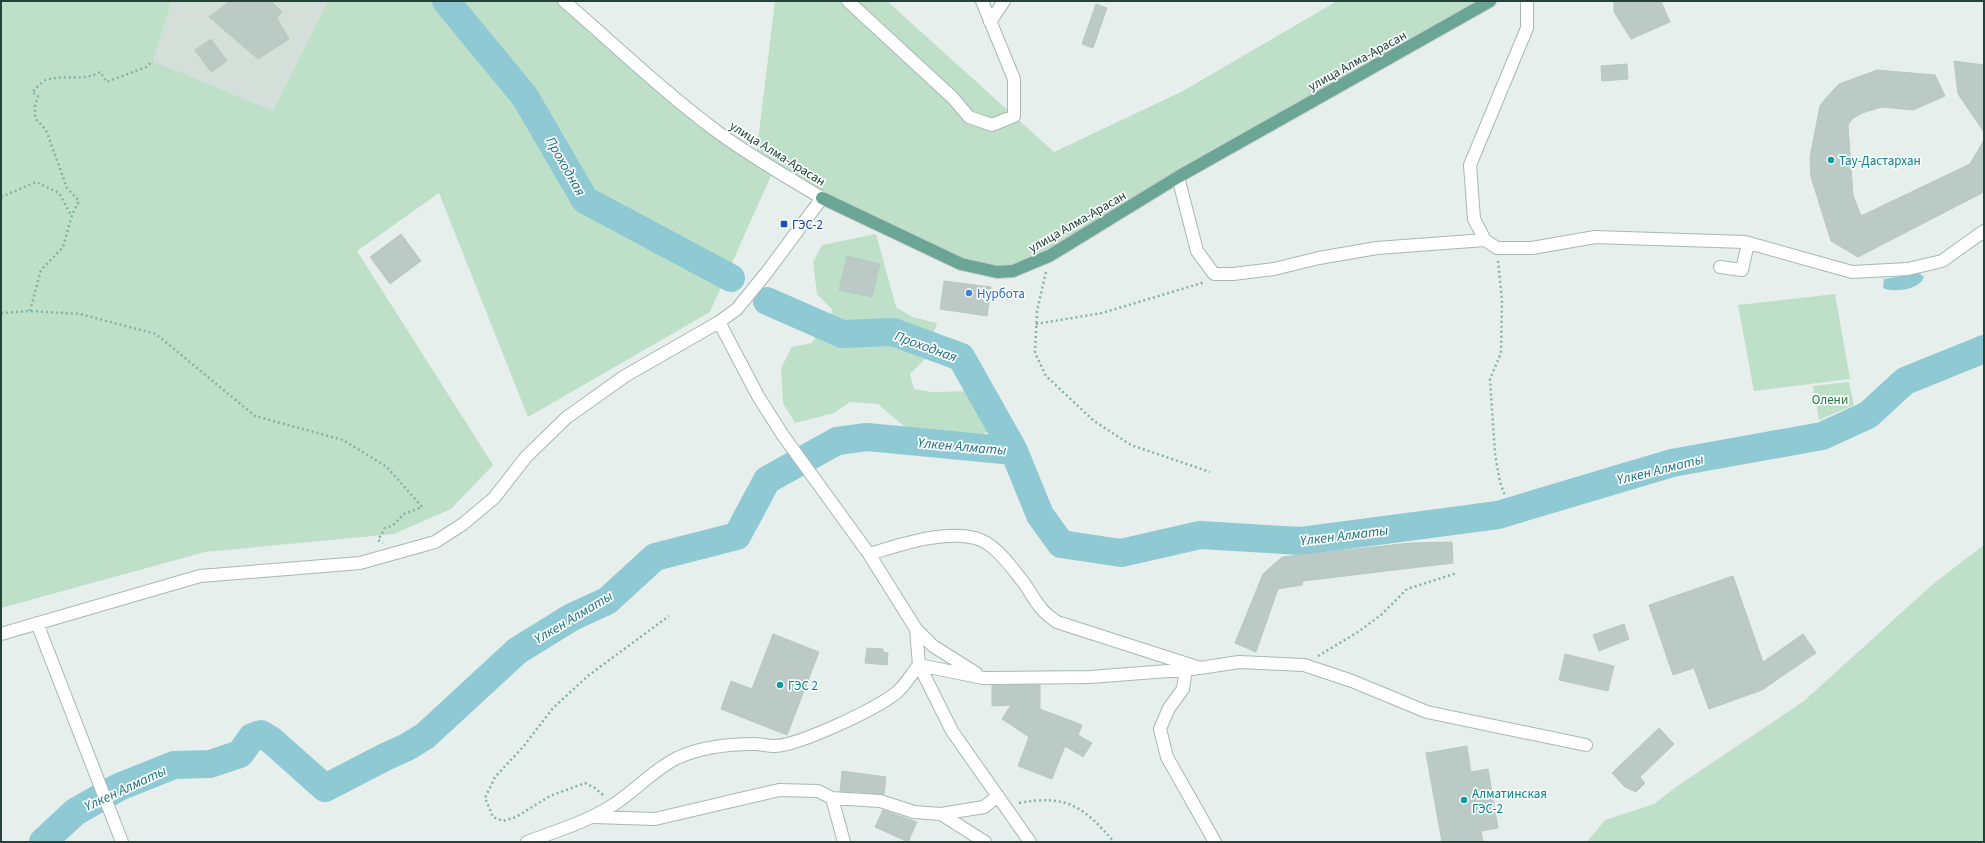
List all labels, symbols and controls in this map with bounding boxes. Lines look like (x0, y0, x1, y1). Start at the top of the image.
street label: улица Алма-Арасан (1305, 26, 1410, 95)
street label: улица Алма-Арасан (726, 117, 829, 191)
water label: Проходная (540, 133, 590, 200)
place label: Тау-Дастархан (1839, 152, 1921, 170)
marker: Тау-Дастархан (1826, 155, 1836, 165)
street label: улица Алма-Арасан (1025, 187, 1130, 257)
place label: ГЭС-2 (792, 216, 823, 234)
marker: ГЭС-2 (779, 219, 789, 229)
place label: Нурбота (977, 285, 1025, 303)
marker: Нурбота (964, 288, 974, 298)
water label: Проходная (892, 326, 960, 368)
park label: Олени (1812, 391, 1848, 409)
water label: Үлкен Алматы (917, 433, 1007, 461)
water label: Үлкен Алматы (1615, 450, 1706, 490)
water label: Үлкен Алматы (1299, 521, 1389, 551)
water label: Үлкен Алматы (530, 586, 617, 649)
place label: ГЭС 2 (788, 677, 818, 695)
marker: ГЭС 2 (775, 680, 785, 690)
water label: Үлкен Алматы (81, 761, 170, 817)
place label: Алматинская ГЭС-2 (1472, 785, 1547, 818)
marker: Алматинская ГЭС-2 (1459, 795, 1469, 805)

